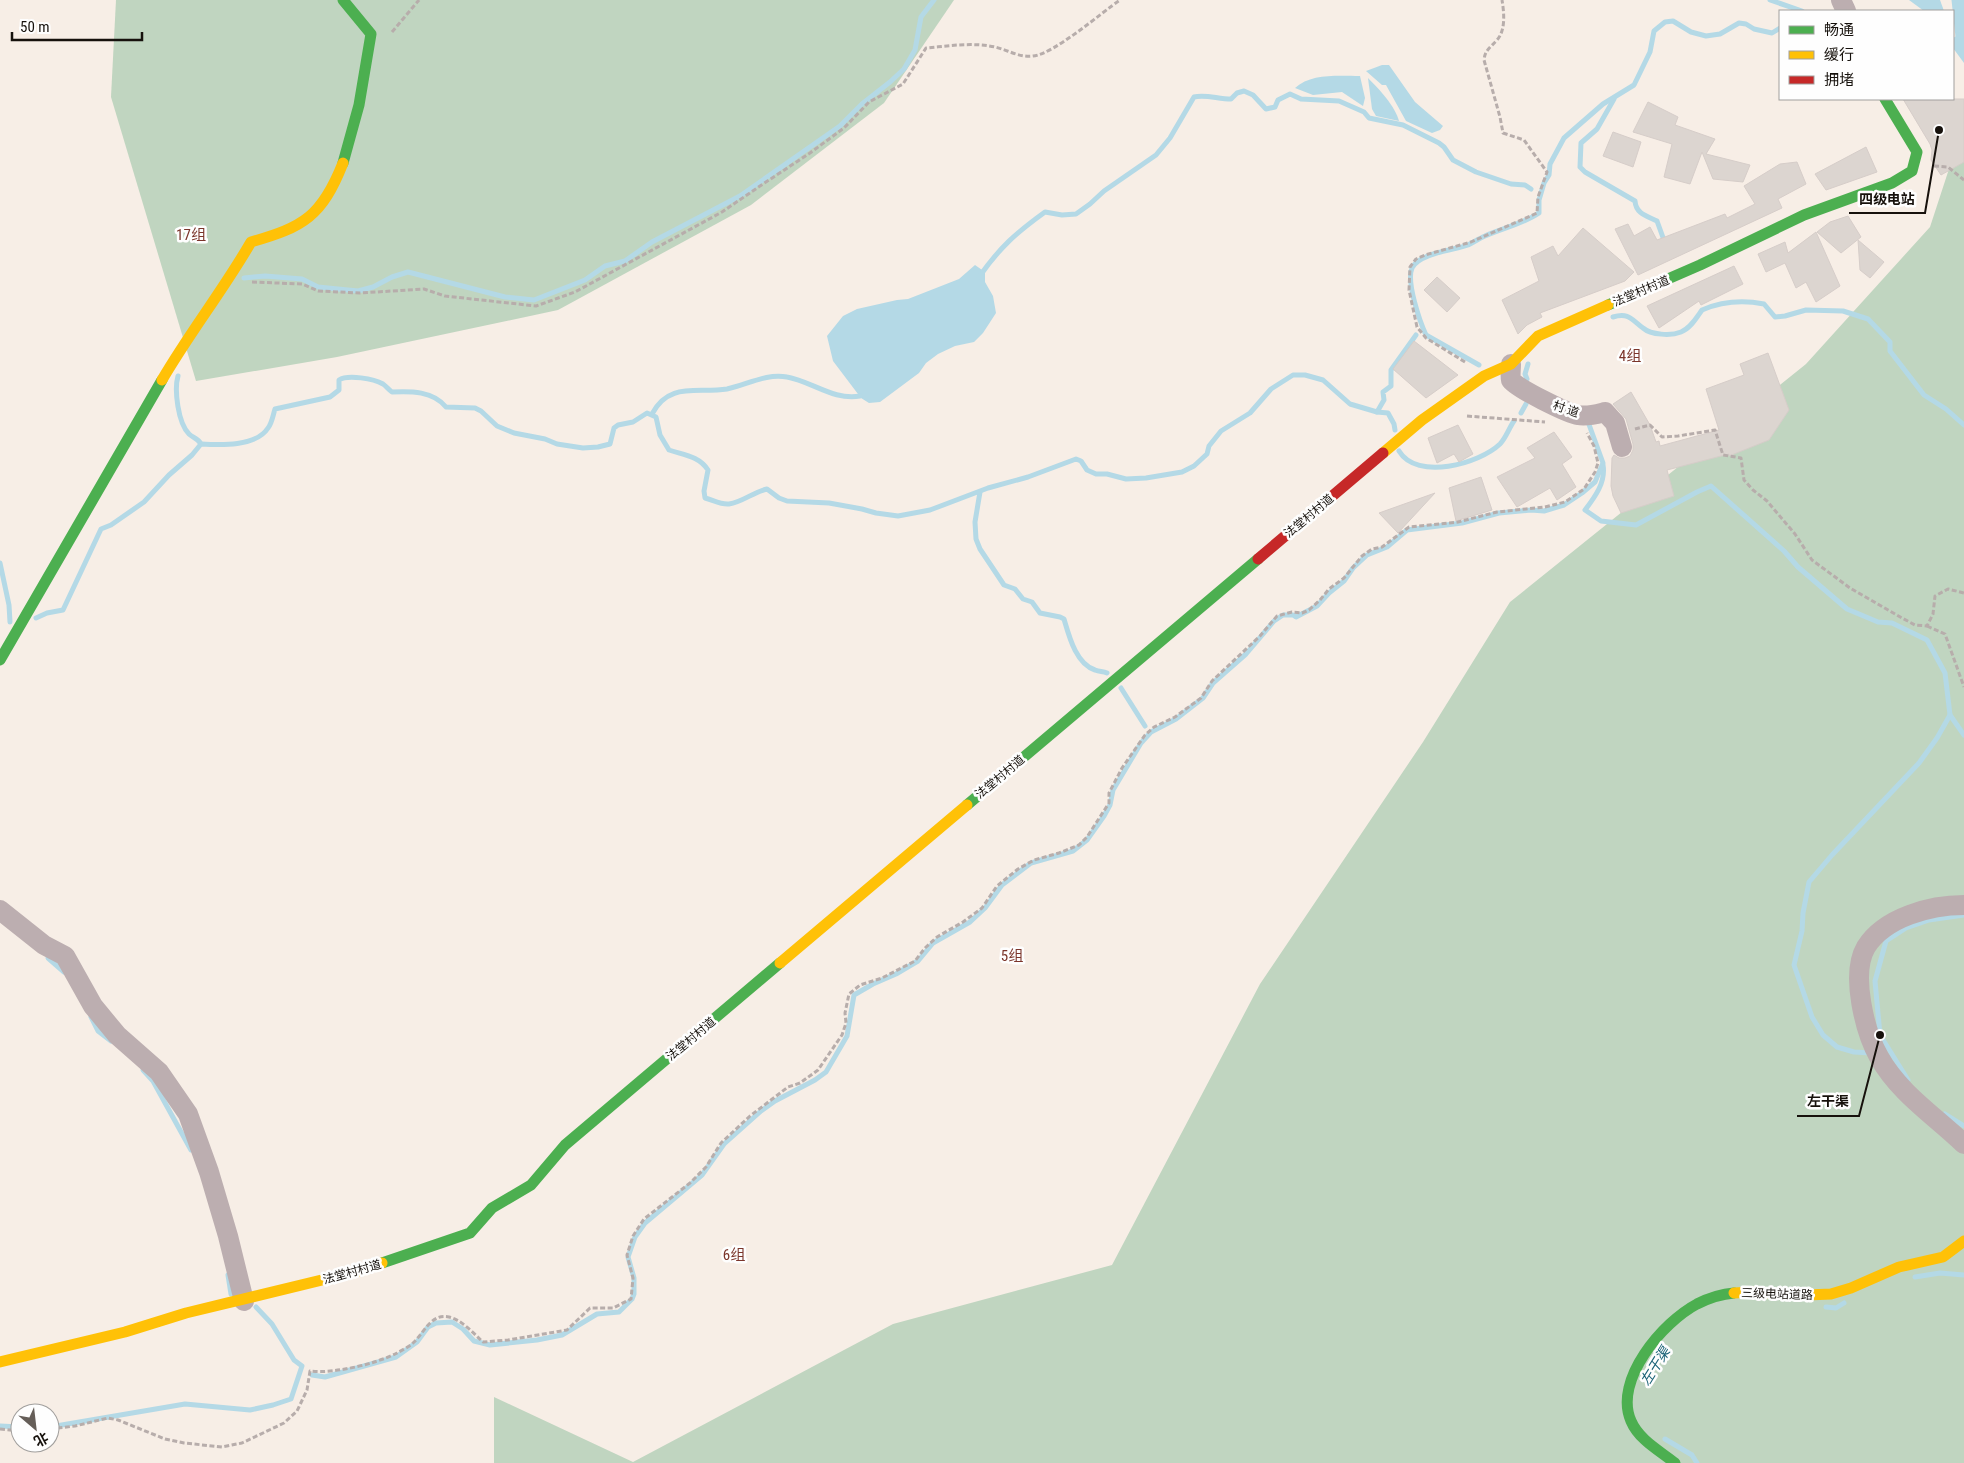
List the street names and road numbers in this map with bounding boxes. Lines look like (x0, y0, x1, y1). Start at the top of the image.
street label: 法堂村村道 (1611, 273, 1671, 309)
street label: 村 道 (1551, 398, 1581, 420)
street label: 法堂村村道 (1282, 491, 1336, 541)
street label: 法堂村村道 (973, 752, 1027, 802)
street label: 法堂村村道 (664, 1014, 718, 1064)
street label: 法堂村村道 (321, 1257, 383, 1287)
street label: 三级电站道路 (1741, 1286, 1813, 1302)

